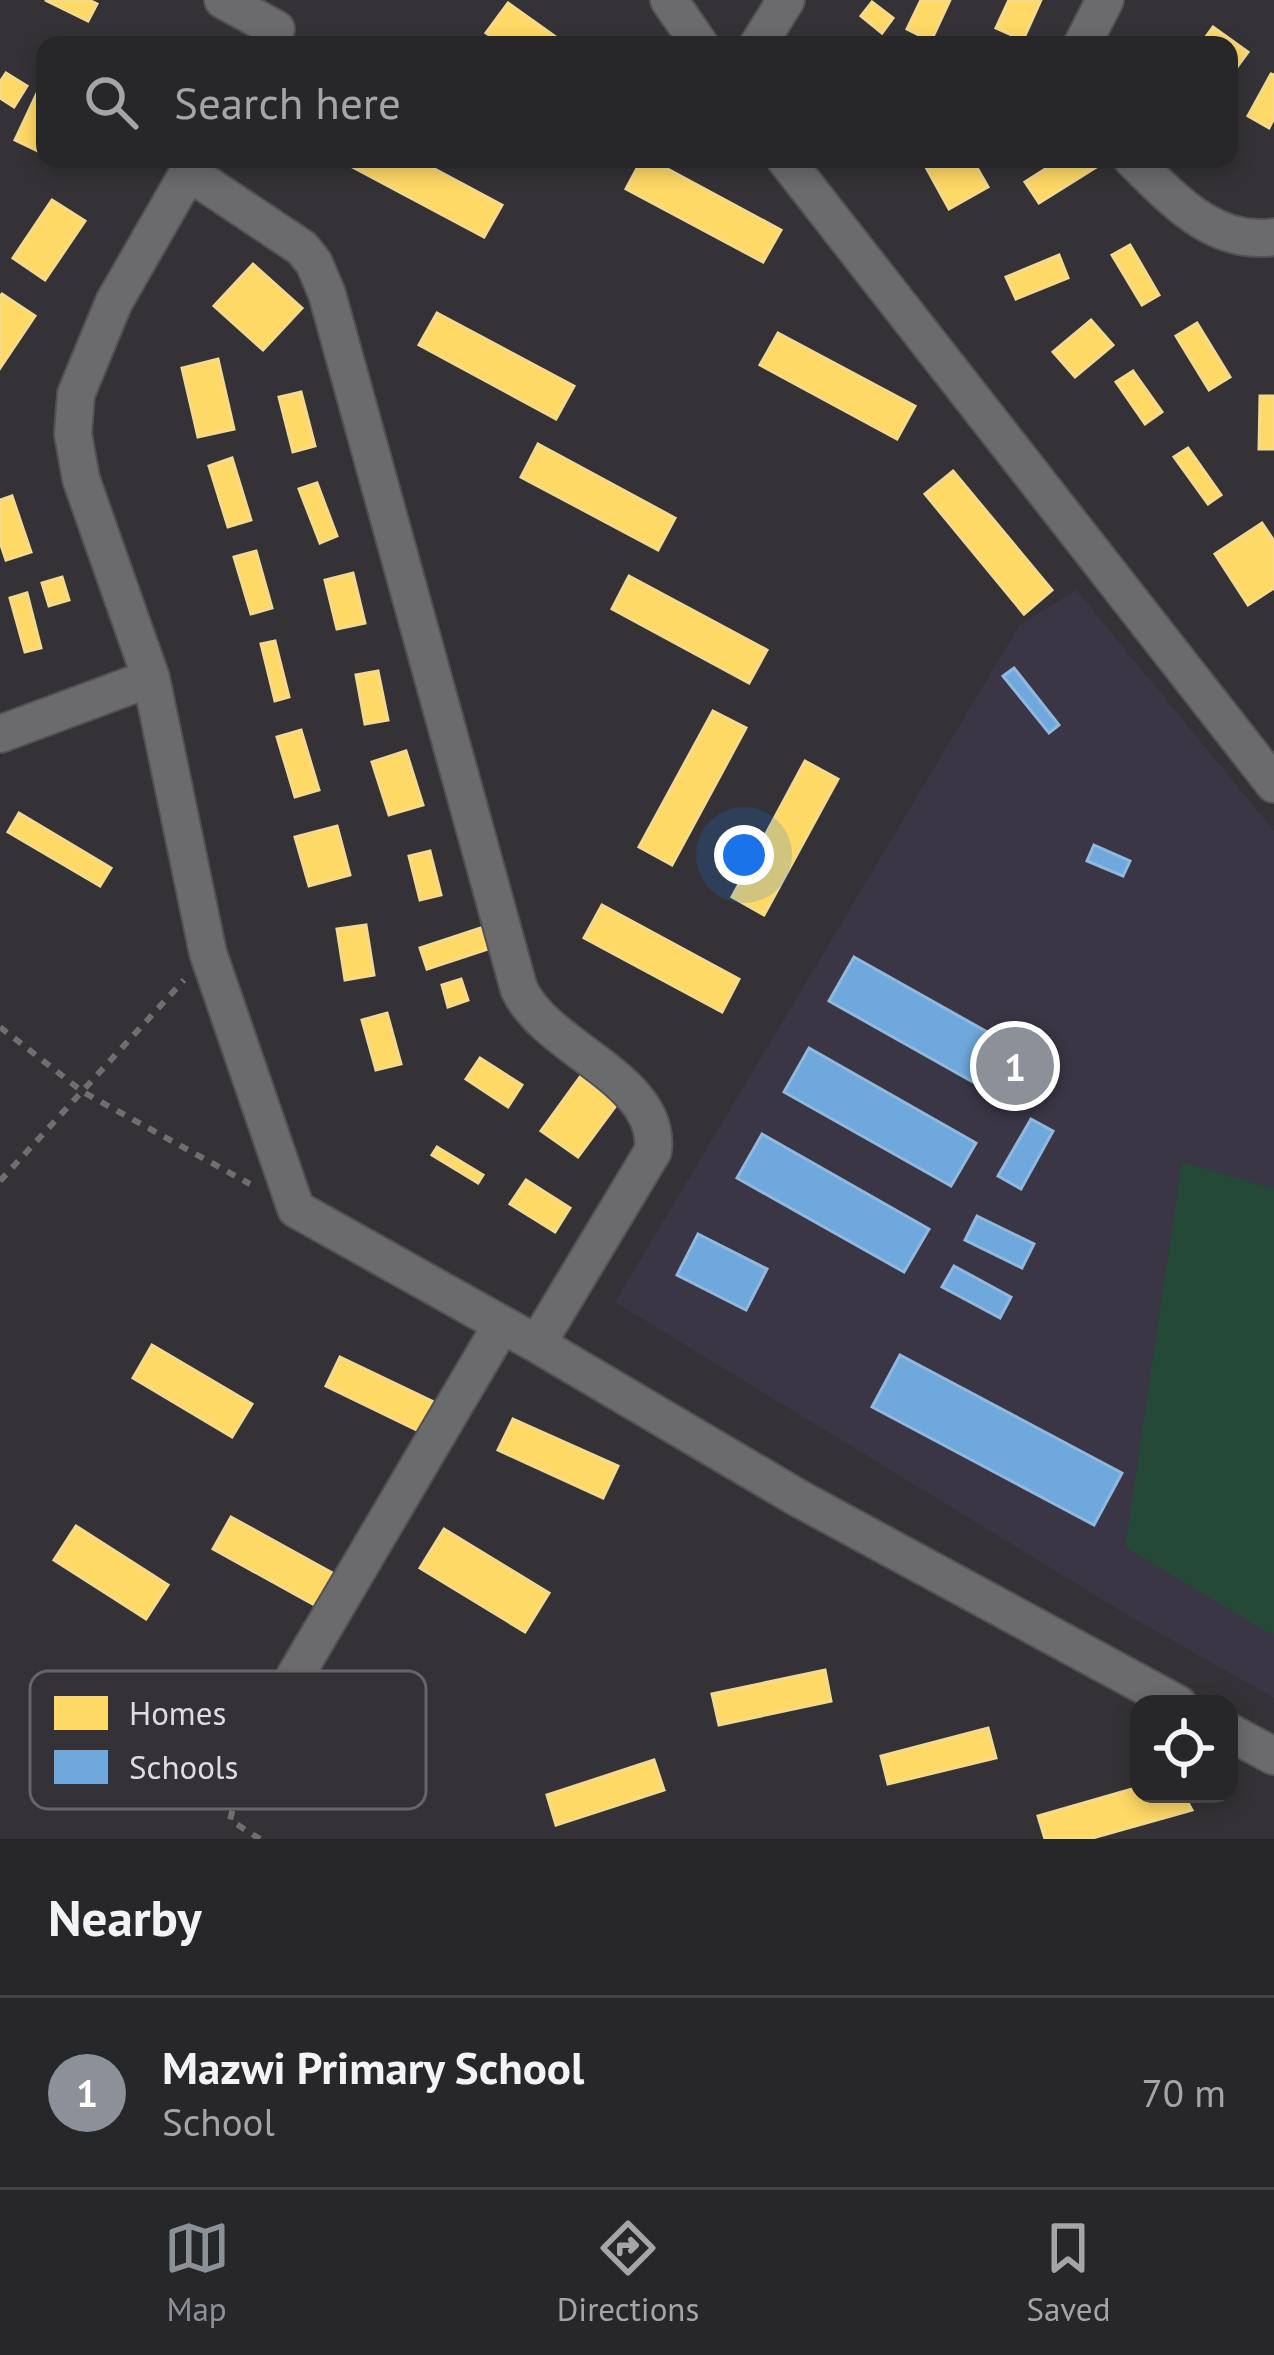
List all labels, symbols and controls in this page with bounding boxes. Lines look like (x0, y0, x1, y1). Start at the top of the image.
search box (36, 36, 1238, 168)
icon: search (78, 69, 144, 135)
text: Search here (174, 73, 401, 131)
your location (714, 825, 774, 885)
pin: 1 (976, 1021, 1054, 1111)
legend (30, 1671, 426, 1809)
text: Homes (129, 1691, 226, 1734)
map controls (1130, 1695, 1238, 1803)
button: locate (1130, 1695, 1238, 1803)
text: Schools (129, 1745, 238, 1788)
text: Nearby (48, 1884, 202, 1950)
text: Mazwi Primary School (162, 2038, 584, 2096)
text: 1 (76, 2067, 98, 2118)
text: 70 m (1141, 2067, 1226, 2118)
text: School (162, 2096, 275, 2147)
tab: Map (164, 2215, 230, 2330)
tab: Directions (557, 2215, 699, 2330)
tab: Saved (1026, 2215, 1110, 2330)

